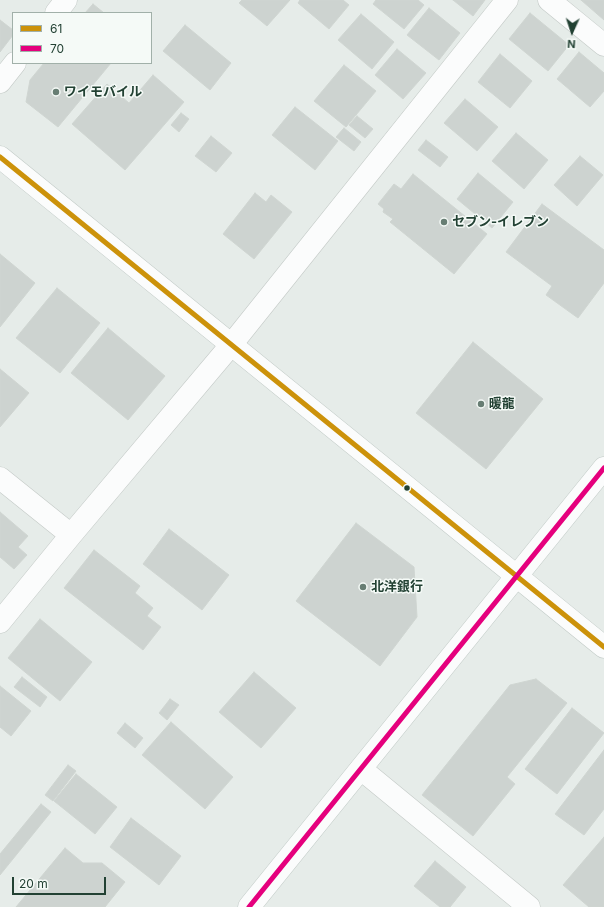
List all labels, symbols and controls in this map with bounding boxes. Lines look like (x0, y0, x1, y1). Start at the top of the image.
legend (12, 12, 152, 64)
north arrow (552, 12, 592, 52)
text: 61 (50, 21, 62, 36)
text: N (567, 37, 576, 51)
text: 70 (50, 41, 64, 56)
place label: ワイモバイル (64, 84, 142, 100)
marker: ワイモバイル (51, 87, 61, 97)
place label: セブン-イレブン (452, 214, 549, 230)
marker: セブン-イレブン (439, 217, 449, 227)
place label: 暖龍 (489, 396, 515, 412)
marker: 暖龍 (476, 399, 486, 409)
unlabelled marker (402, 483, 412, 493)
place label: 北洋銀行 (371, 579, 423, 595)
marker: 北洋銀行 (358, 582, 368, 592)
scale bar (14, 869, 108, 895)
text: 20 m (19, 876, 48, 891)

